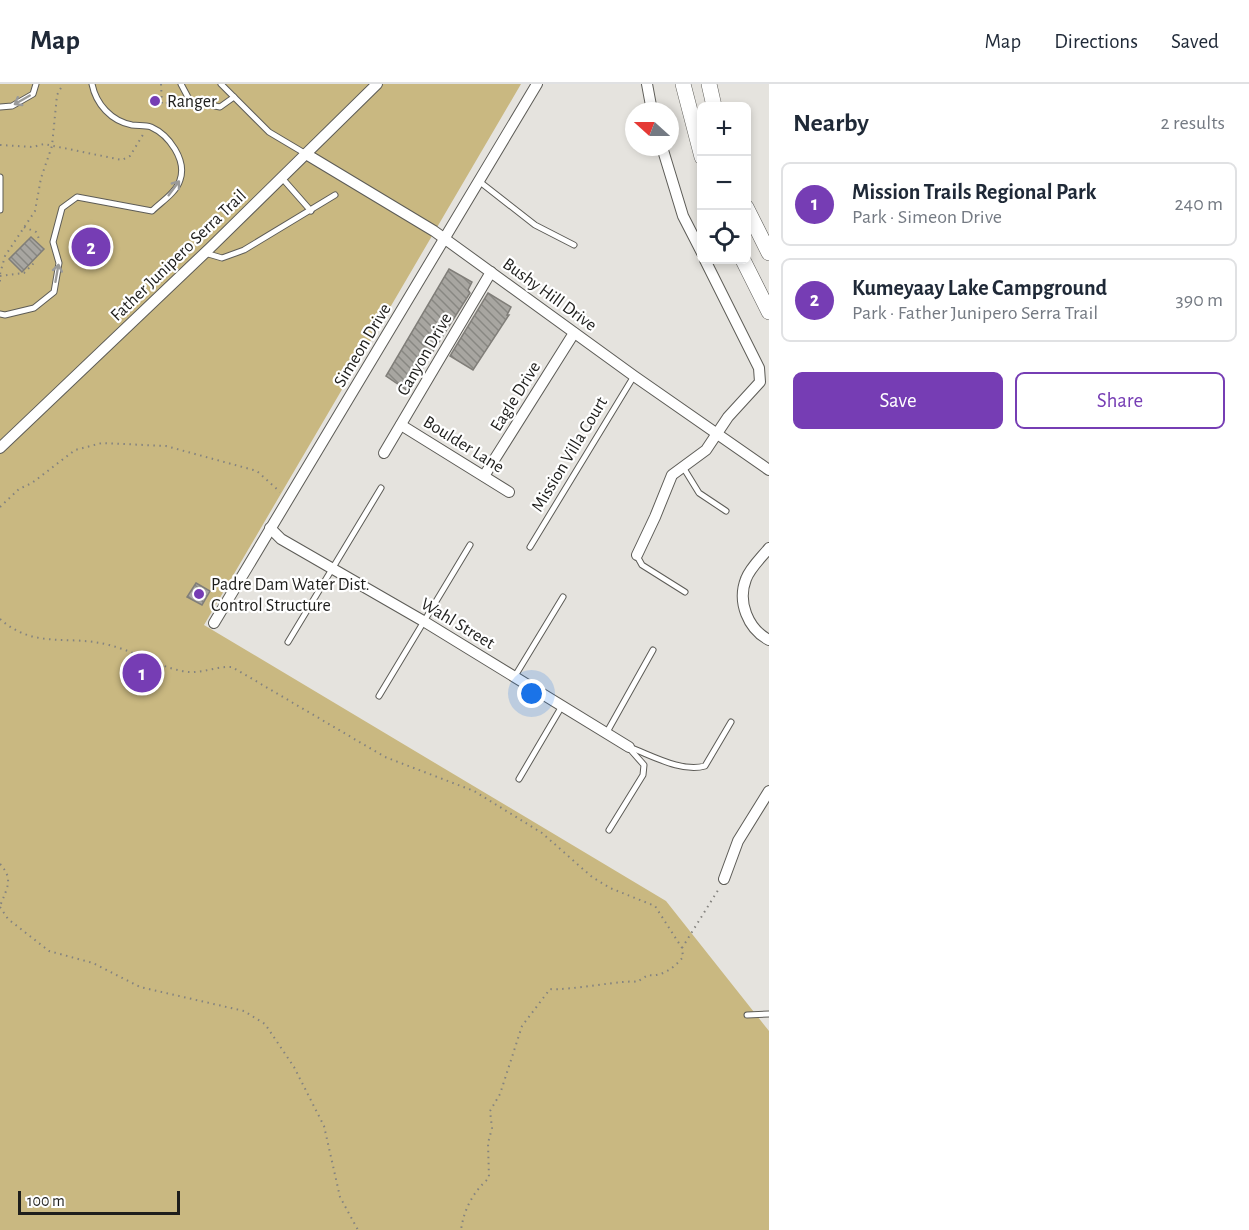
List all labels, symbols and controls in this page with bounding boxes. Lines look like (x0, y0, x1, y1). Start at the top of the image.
text: Map (30, 27, 80, 55)
text: Map (985, 31, 1021, 52)
text: Directions (1054, 31, 1138, 52)
text: Saved (1171, 31, 1219, 52)
place label: Ranger (167, 93, 217, 111)
marker: Ranger (148, 94, 162, 108)
one-way arrow (13, 95, 30, 107)
north arrow (625, 102, 679, 156)
map controls (697, 102, 751, 264)
button: + (697, 102, 751, 156)
text: Nearby (793, 110, 869, 136)
text: 2 results (1161, 113, 1225, 133)
button: − (697, 156, 751, 210)
one-way arrow (168, 180, 181, 196)
text: Mission Trails Regional Park (852, 181, 1096, 203)
street label: Father Junipero Serra Trail (108, 187, 250, 325)
text: 1 (811, 194, 818, 214)
text: 240 m (1174, 194, 1223, 214)
text: Park · Simeon Drive (852, 207, 1002, 227)
button: locate (697, 210, 751, 264)
pin: 2 (72, 224, 110, 270)
street label: Bushy Hill Drive (499, 255, 600, 335)
one-way arrow (52, 264, 63, 283)
text: Kumeyaay Lake Campground (852, 277, 1107, 299)
text: 2 (810, 290, 819, 310)
text: 390 m (1176, 290, 1223, 310)
street label: Simeon Drive (331, 301, 395, 390)
text: Park · Father Junipero Serra Trail (852, 303, 1098, 323)
street label: Canyon Drive (394, 310, 456, 399)
street label: Eagle Drive (487, 358, 544, 435)
button: Save (793, 372, 1003, 429)
button: Share (1015, 372, 1225, 429)
street label: Mission Villa Court (529, 394, 611, 515)
street label: Boulder Lane (420, 413, 507, 477)
place label: Padre Dam Water Dist. Control Structure (211, 576, 370, 615)
marker: Padre Dam Water Dist. Control Structure (192, 587, 206, 601)
street label: Wahl Street (417, 595, 498, 653)
pin: 1 (122, 650, 162, 696)
your location (517, 679, 546, 708)
scale bar (18, 1188, 180, 1216)
text: 100 m (27, 1193, 65, 1209)

